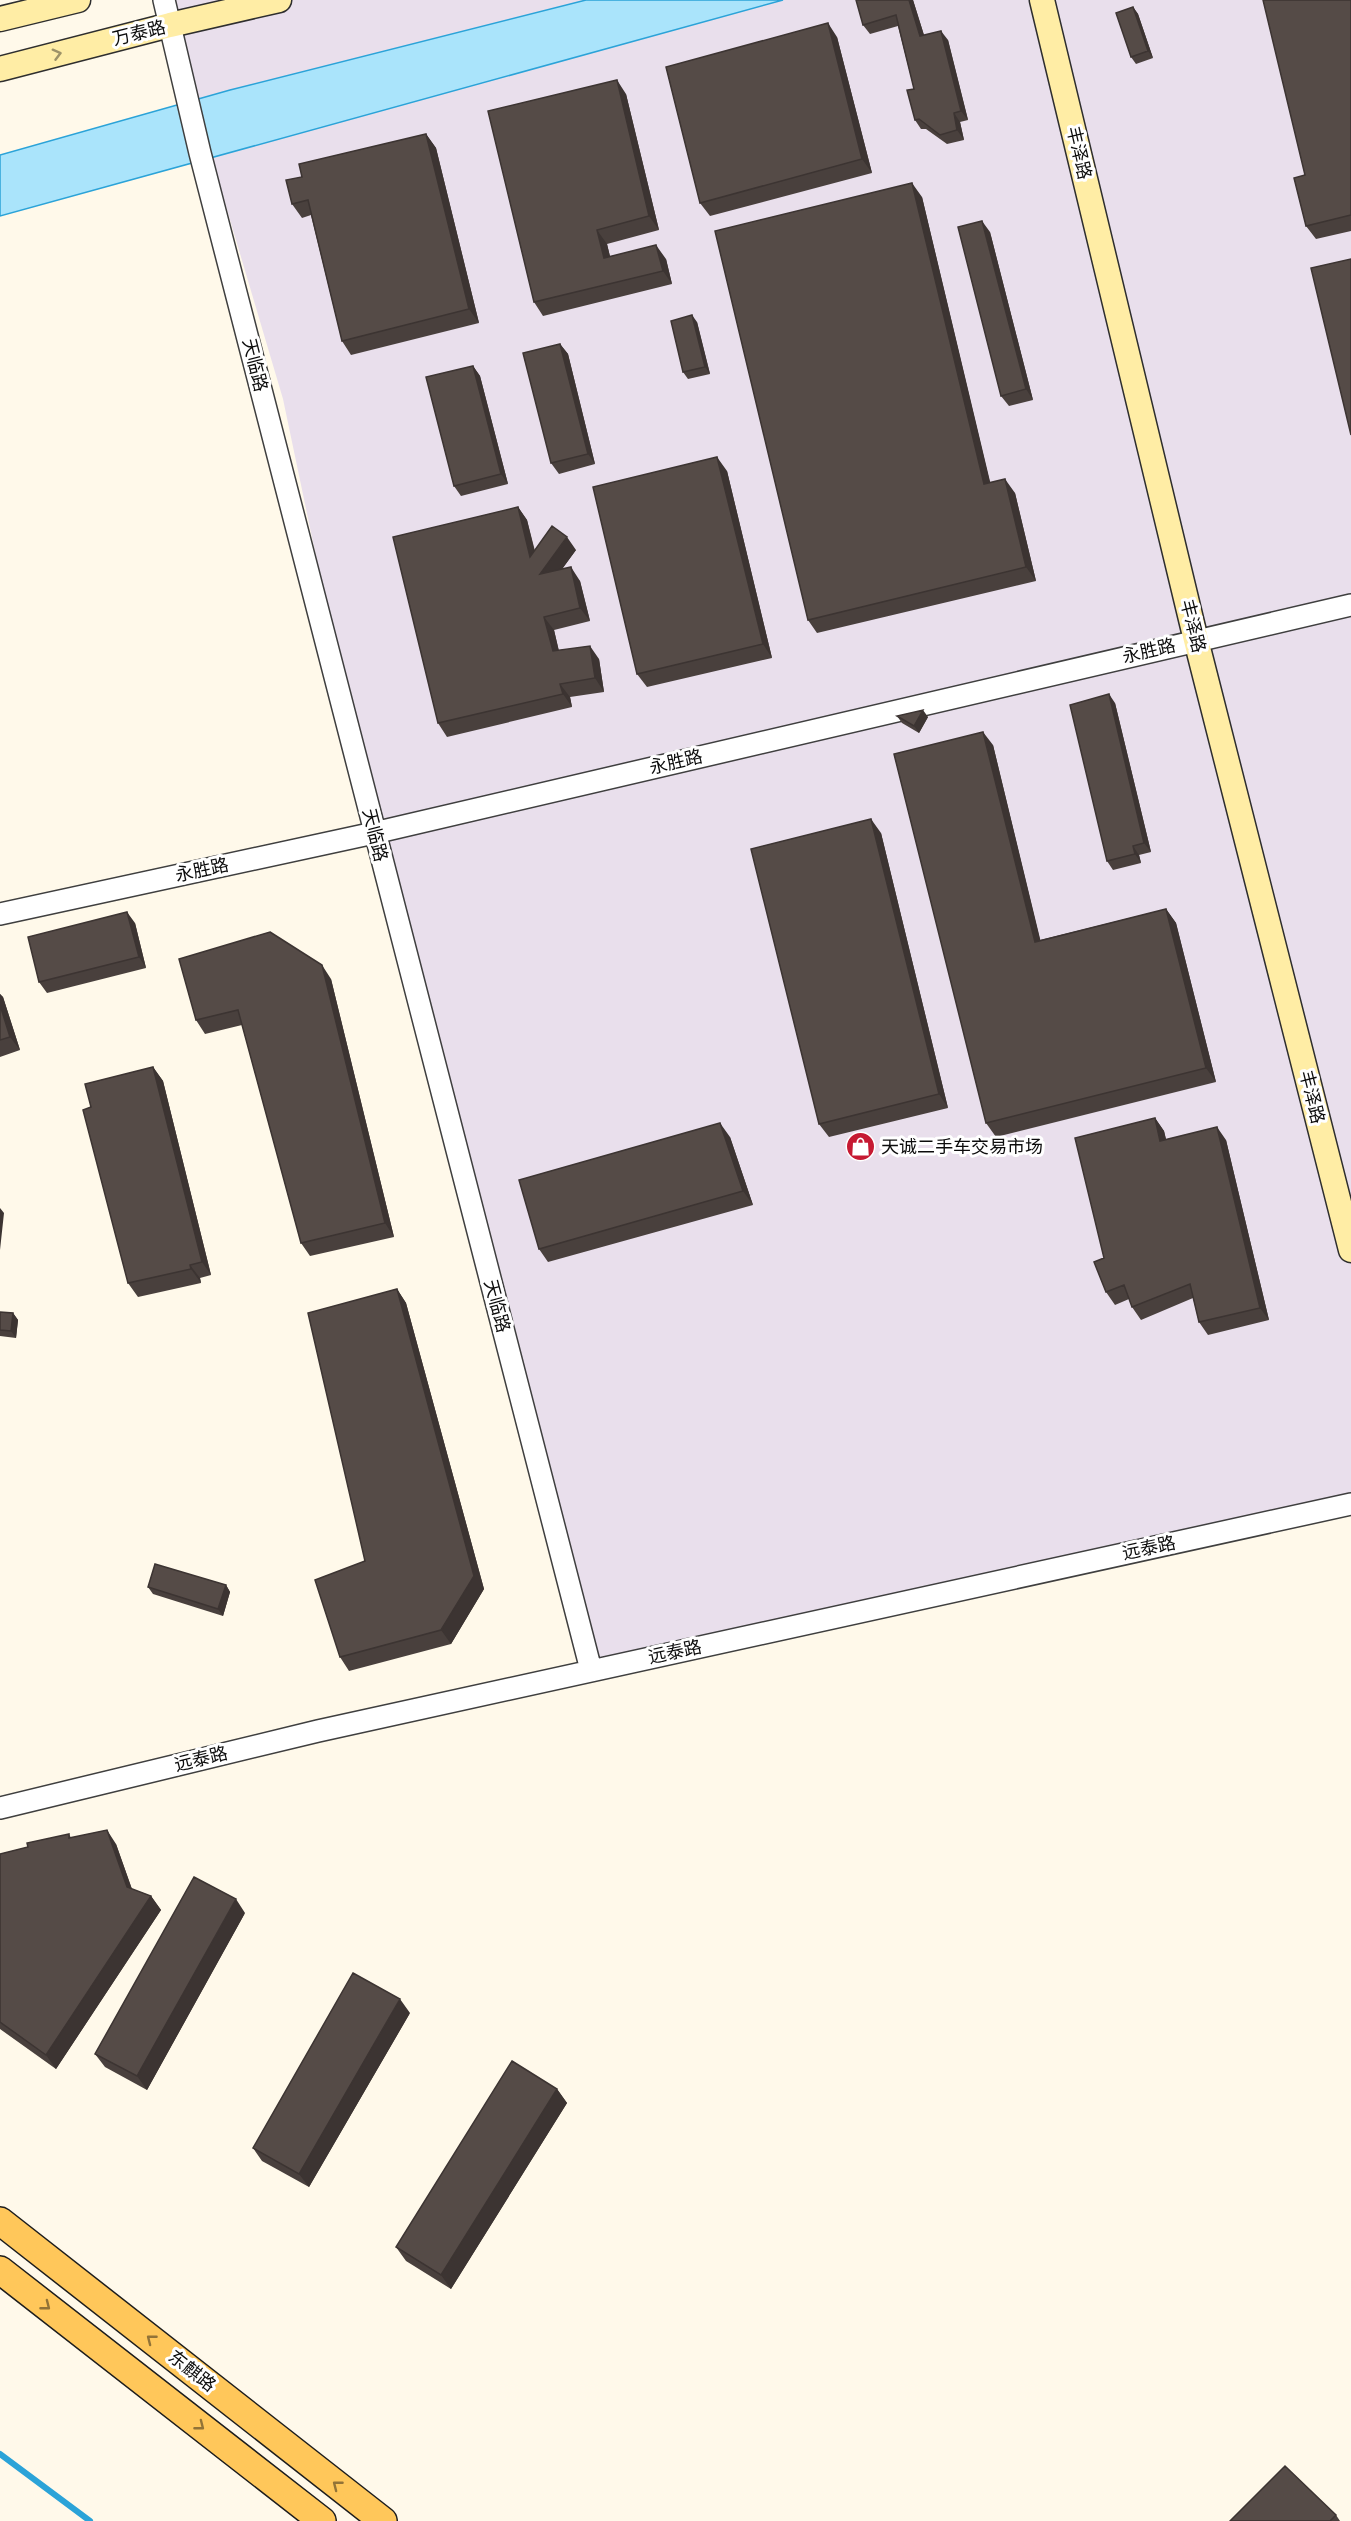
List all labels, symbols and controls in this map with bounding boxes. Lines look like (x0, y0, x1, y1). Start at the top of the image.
street label: 万泰路 (110, 16, 168, 50)
one-way arrow (51, 49, 61, 62)
street label: 丰泽路 (1062, 124, 1096, 182)
street label: 天临路 (238, 336, 272, 394)
street label: 丰泽路 (1176, 597, 1210, 655)
street label: 永胜路 (1120, 634, 1178, 668)
street label: 永胜路 (647, 745, 705, 779)
street label: 天临路 (358, 806, 392, 864)
street label: 永胜路 (173, 854, 231, 886)
street label: 丰泽路 (1295, 1068, 1329, 1126)
shop icon: 天诚二手车交易市场 (844, 1131, 876, 1163)
place label: 天诚二手车交易市场 (881, 1136, 1043, 1158)
street label: 天临路 (479, 1277, 515, 1335)
street label: 远泰路 (1120, 1532, 1178, 1564)
street label: 远泰路 (646, 1636, 704, 1668)
street label: 远泰路 (172, 1742, 230, 1776)
one-way arrow (39, 2298, 50, 2309)
one-way arrow (146, 2335, 157, 2346)
street label: 东麒路 (164, 2346, 220, 2396)
one-way arrow (193, 2418, 204, 2429)
one-way arrow (333, 2481, 344, 2492)

